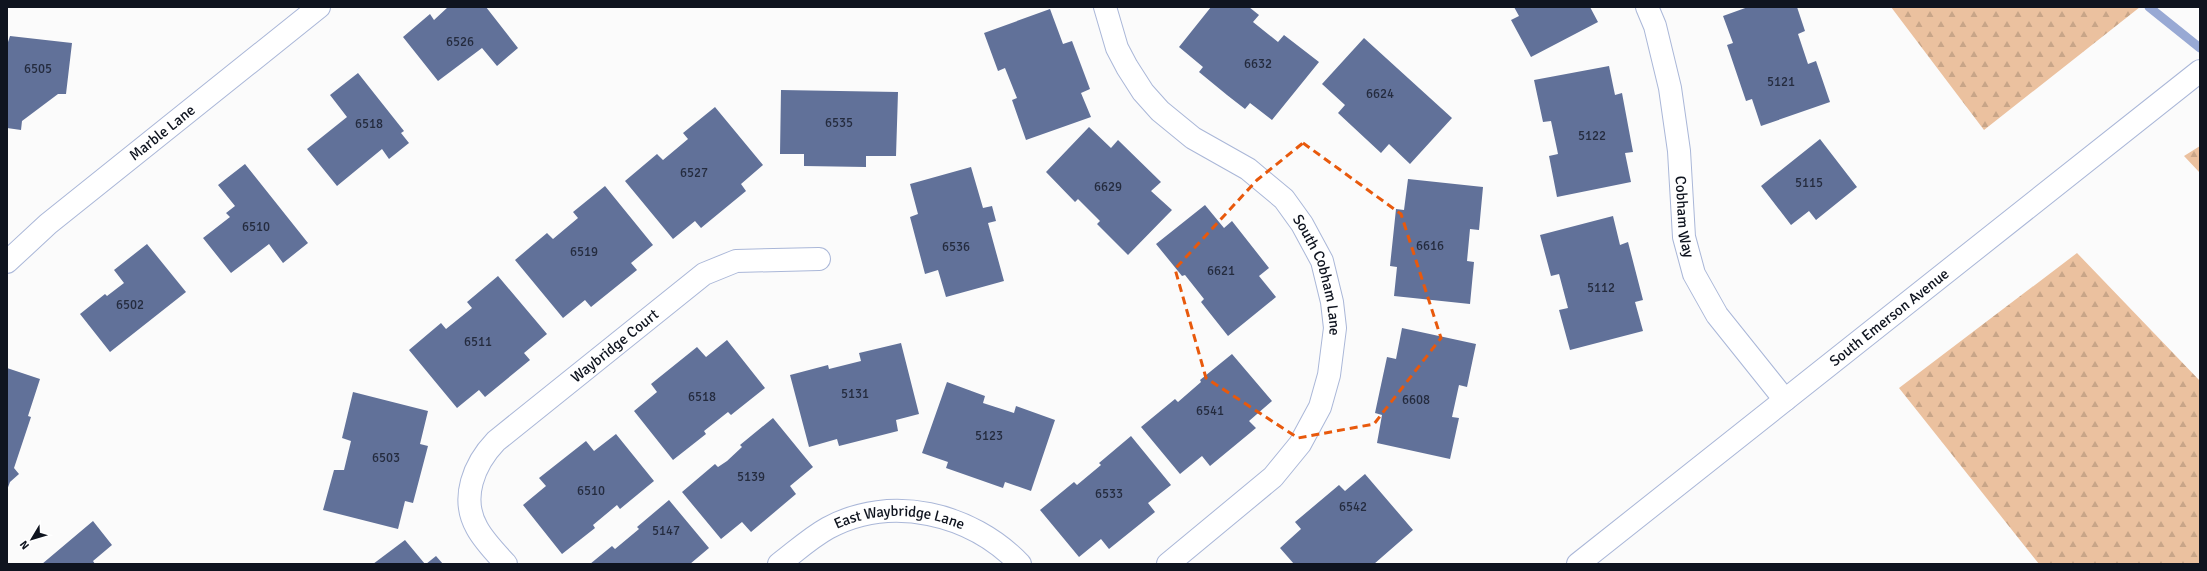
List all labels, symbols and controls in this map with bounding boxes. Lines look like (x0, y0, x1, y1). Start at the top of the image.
house number: 6526 (446, 34, 474, 50)
house number: 6632 (1244, 56, 1272, 72)
house number: 6505 (24, 61, 52, 77)
house number: 5121 (1767, 74, 1795, 90)
house number: 6624 (1366, 86, 1394, 102)
street label: Marble Lane (125, 101, 199, 164)
house number: 6535 (825, 115, 853, 131)
house number: 6518 (355, 116, 383, 132)
house number: 5122 (1578, 128, 1606, 144)
house number: 6527 (680, 165, 708, 181)
street label: Cobham Way (1671, 175, 1698, 260)
house number: 5115 (1795, 175, 1823, 191)
house number: 6629 (1094, 179, 1122, 195)
street label: South Cobham Lane (1289, 211, 1344, 337)
house number: 6510 (242, 219, 270, 235)
house number: 6616 (1416, 238, 1444, 254)
house number: 6536 (942, 239, 970, 255)
house number: 6519 (570, 244, 598, 260)
house number: 6621 (1207, 263, 1235, 279)
street label: South Emerson Avenue (1826, 265, 1952, 370)
house number: 5112 (1587, 280, 1615, 296)
house number: 6502 (116, 297, 144, 313)
street label: Waybridge Court (567, 305, 662, 386)
house number: 6511 (464, 334, 492, 350)
house number: 5131 (841, 386, 869, 402)
house number: 6518 (688, 389, 716, 405)
house number: 6608 (1402, 392, 1430, 408)
house number: 6541 (1196, 403, 1224, 419)
house number: 5123 (975, 428, 1003, 444)
house number: 6503 (372, 450, 400, 466)
house number: 5139 (737, 469, 765, 485)
house number: 6510 (577, 483, 605, 499)
house number: 6533 (1095, 486, 1123, 502)
house number: 6542 (1339, 499, 1367, 515)
text: East Waybridge Lane (831, 502, 967, 533)
north arrow (12, 519, 52, 559)
street label: East Waybridge Lane (832, 520, 966, 538)
house number: 5147 (652, 523, 680, 539)
text: N (17, 538, 32, 552)

